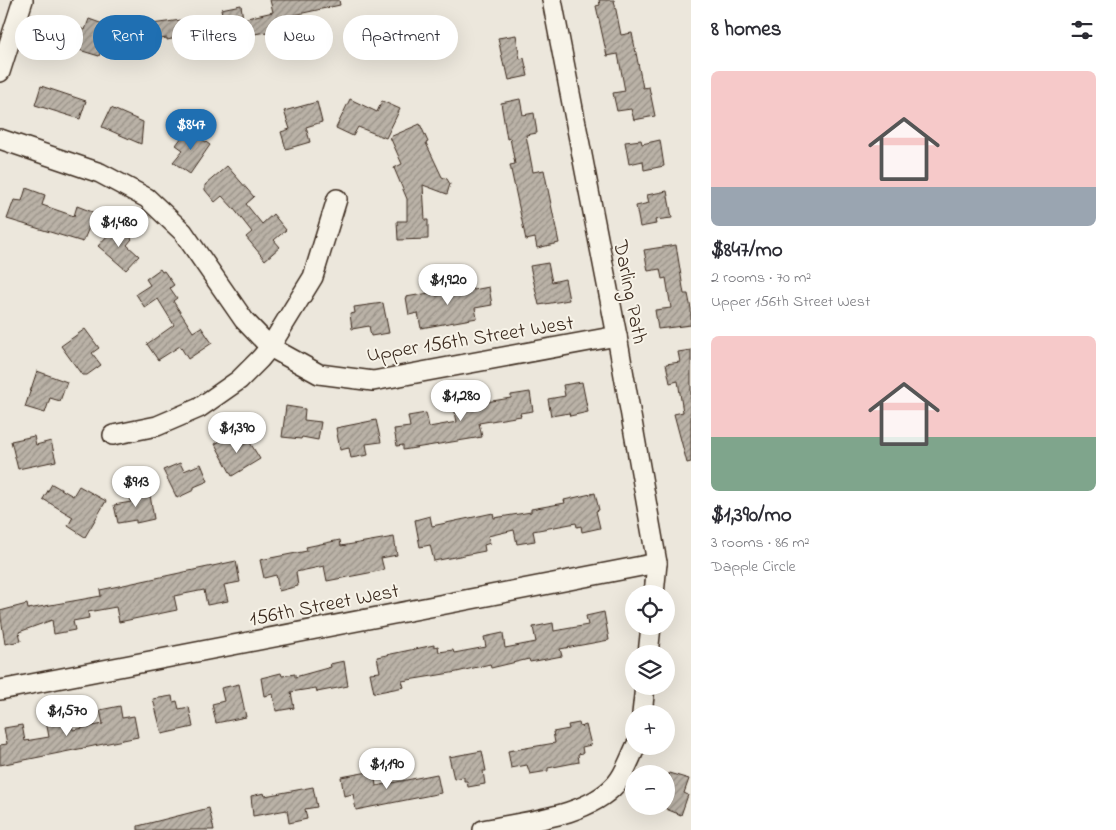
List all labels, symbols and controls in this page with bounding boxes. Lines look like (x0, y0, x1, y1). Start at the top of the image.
chip: Buy (15, 15, 83, 60)
chip: Rent (93, 15, 162, 60)
chip: Filters (172, 15, 255, 60)
chip: New (265, 15, 333, 60)
chip: Apartment (343, 15, 458, 60)
text: 8 homes (711, 15, 781, 45)
icon: filters (1068, 16, 1096, 44)
icon: home (859, 104, 949, 194)
pin: $847 (161, 108, 221, 151)
text: $847 (177, 113, 205, 137)
pin: $1,480 (78, 206, 160, 248)
text: $1,480 (100, 210, 138, 234)
text: $847/mo (711, 236, 783, 266)
street label: Darling Path (602, 237, 654, 347)
pin: $1,920 (407, 264, 489, 306)
text: 2 rooms · 70 m² (711, 266, 811, 290)
text: $1,920 (429, 268, 467, 292)
text: Upper 156th Street West (711, 290, 870, 314)
street label: Upper 156th Street West (365, 309, 576, 371)
icon: home (859, 369, 949, 459)
pin: $1,280 (420, 380, 502, 422)
text: $1,280 (442, 384, 480, 408)
pin: $1,390 (196, 412, 278, 454)
text: $1,390 (219, 416, 255, 440)
pin: $913 (106, 466, 166, 508)
text: $913 (123, 470, 149, 494)
text: $1,390/mo (711, 501, 792, 531)
text: 3 rooms · 86 m² (711, 531, 809, 555)
text: Dapple Circle (711, 555, 796, 579)
street label: 156th Street West (247, 577, 402, 635)
map controls (625, 585, 675, 815)
button: locate (625, 585, 675, 635)
button: layers (625, 645, 675, 695)
pin: $1,570 (26, 694, 108, 737)
text: $1,570 (47, 699, 87, 723)
button: + (625, 705, 675, 755)
pin: $1,190 (346, 748, 428, 790)
text: $1,190 (370, 752, 404, 776)
button: − (625, 765, 675, 815)

